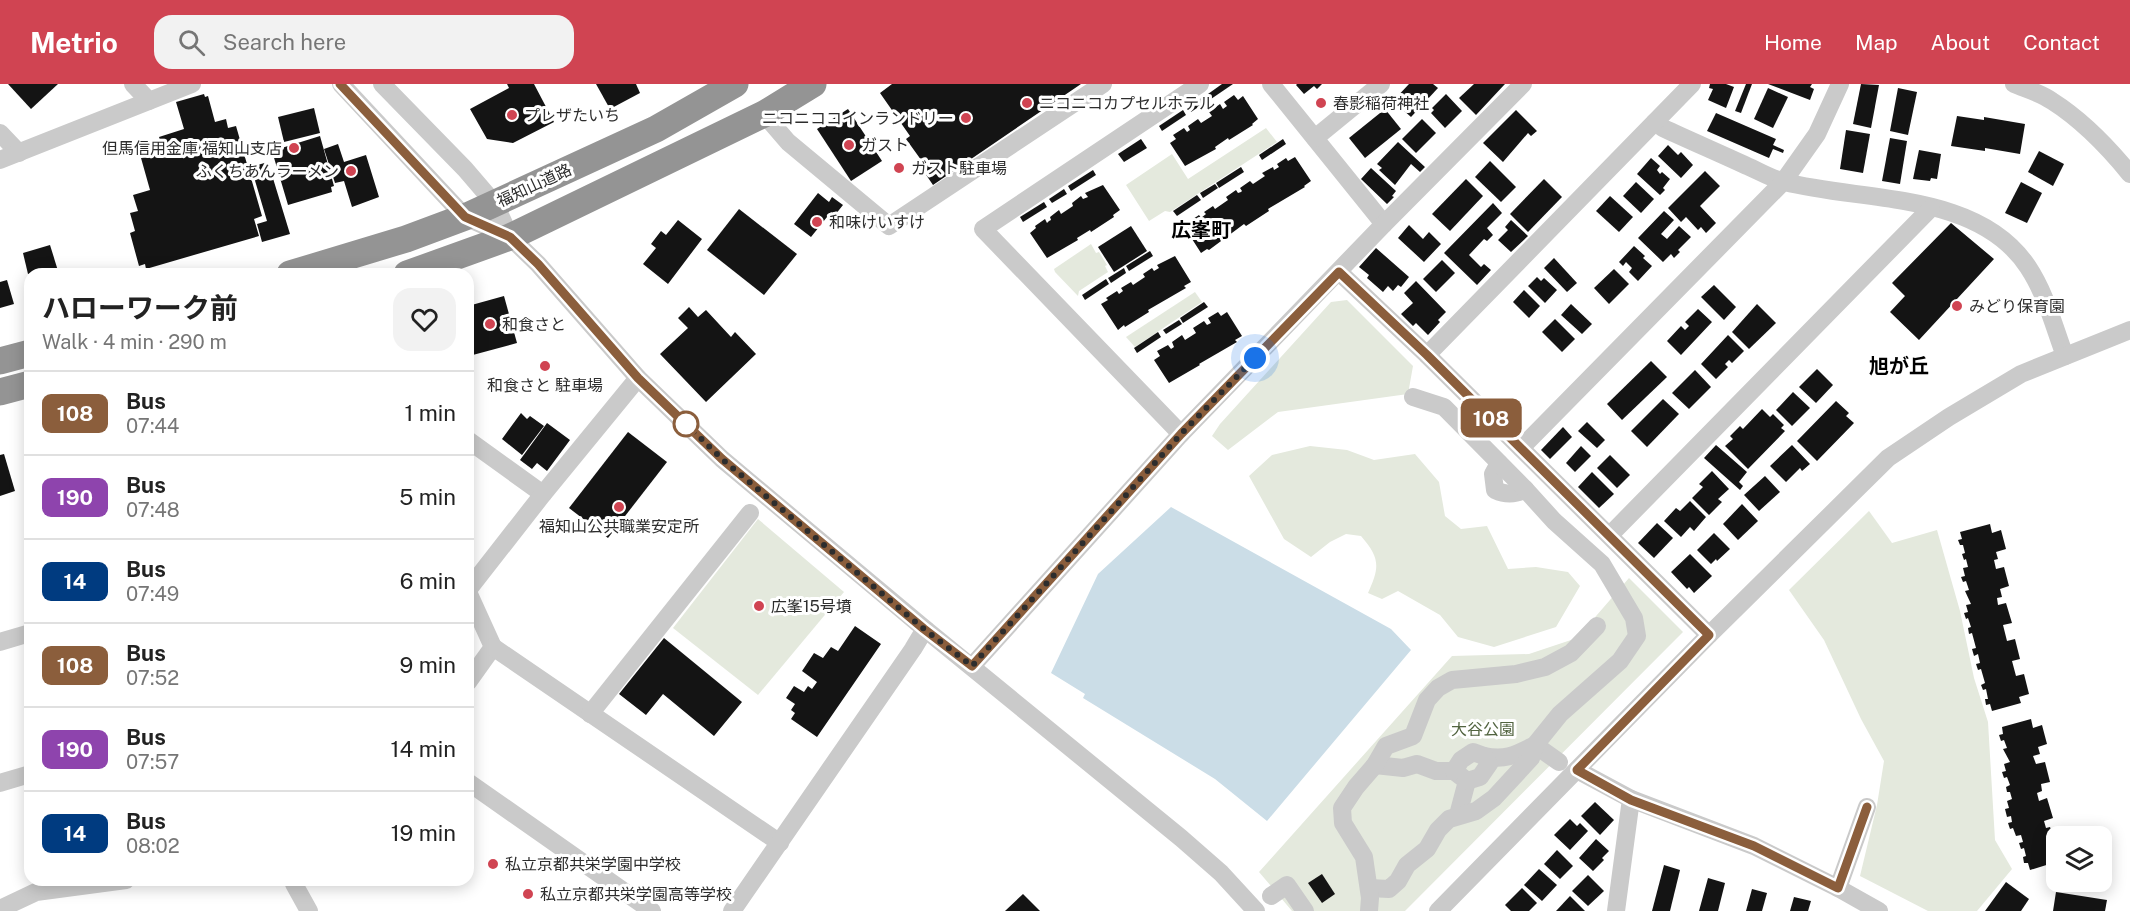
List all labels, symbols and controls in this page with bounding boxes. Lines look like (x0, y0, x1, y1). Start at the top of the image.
search box (154, 15, 574, 69)
text: Metrio (30, 26, 118, 59)
icon: search (175, 26, 208, 59)
text: Search here (223, 29, 346, 55)
text: Home (1764, 30, 1822, 55)
text: Map (1855, 30, 1898, 55)
text: About (1931, 30, 1990, 55)
text: Contact (2023, 30, 2100, 55)
place label: ニコニコカプセルホテル (1039, 94, 1215, 113)
place label: 春影稲荷神社 (1333, 94, 1429, 113)
marker: ニコニコカプセルホテル (1020, 96, 1034, 110)
marker: 春影稲荷神社 (1314, 96, 1328, 110)
place label: プレザたいち (524, 106, 620, 125)
marker: プレザたいち (505, 108, 519, 122)
place label: ニコニココインランドリー (762, 109, 954, 128)
marker: ニコニココインランドリー (959, 111, 973, 125)
place label: ガスト (861, 136, 909, 155)
marker: ガスト (842, 138, 856, 152)
place label: 但馬信用金庫 福知山支店 (102, 139, 282, 158)
marker: 但馬信用金庫 福知山支店 (287, 141, 301, 155)
place label: ガスト駐車場 (911, 159, 1007, 178)
street label: 福知山道路 (494, 160, 574, 211)
marker: ガスト駐車場 (892, 161, 906, 175)
place label: ふくちあんラーメン (196, 162, 339, 181)
marker: ふくちあんラーメン (344, 164, 358, 178)
place label: 和味けいすけ (829, 213, 925, 232)
marker: 和味けいすけ (810, 215, 824, 229)
district label: 広峯町 (1171, 218, 1231, 242)
button: heart (393, 288, 456, 351)
text: ハローワーク前 (42, 291, 238, 324)
place label: みどり保育園 (1969, 297, 2065, 316)
marker: みどり保育園 (1950, 299, 1964, 313)
place label: 和食さと (502, 315, 566, 334)
marker: 和食さと (483, 317, 497, 331)
text: Walk · 4 min · 290 m (42, 330, 227, 354)
your location (1240, 343, 1270, 373)
district label: 旭が丘 (1869, 354, 1929, 378)
marker: 和食さと 駐車場 (538, 359, 552, 373)
place label: 和食さと 駐車場 (487, 376, 603, 395)
text: Bus (126, 388, 166, 414)
line badge: 108 (1456, 398, 1526, 438)
text: 1 min (404, 400, 456, 426)
text: 108 (57, 401, 93, 426)
text: 108 (1473, 406, 1509, 431)
unlabelled marker (673, 411, 699, 437)
text: 07:44 (126, 414, 179, 438)
text: Bus (126, 472, 166, 498)
text: 5 min (399, 484, 456, 510)
text: 190 (57, 485, 93, 510)
text: 07:48 (126, 498, 180, 522)
marker: 福知山公共職業安定所 (612, 500, 626, 514)
place label: 福知山公共職業安定所 (539, 517, 699, 536)
text: Bus (126, 556, 166, 582)
text: 6 min (400, 568, 456, 594)
text: 14 (64, 569, 86, 594)
text: 07:49 (126, 582, 179, 606)
place label: 広峯15号墳 (771, 597, 852, 616)
marker: 広峯15号墳 (752, 599, 766, 613)
text: Bus (126, 640, 166, 666)
text: 9 min (400, 652, 456, 678)
text: 108 (57, 653, 93, 678)
text: 07:52 (126, 666, 179, 690)
park label: 大谷公園 (1451, 720, 1515, 739)
text: Bus (126, 724, 166, 750)
text: 14 min (391, 736, 456, 762)
text: 190 (57, 737, 93, 762)
text: 07:57 (126, 750, 179, 774)
text: Bus (126, 808, 166, 834)
text: 19 min (391, 820, 456, 846)
text: 14 (64, 821, 86, 846)
map controls (2046, 826, 2112, 892)
button: layers (2046, 826, 2112, 892)
text: 08:02 (126, 834, 180, 858)
place label: 私立京都共栄学園中学校 (505, 855, 681, 874)
marker: 私立京都共栄学園中学校 (486, 857, 500, 871)
place label: 私立京都共栄学園高等学校 (540, 885, 732, 904)
marker: 私立京都共栄学園高等学校 (521, 887, 535, 901)

